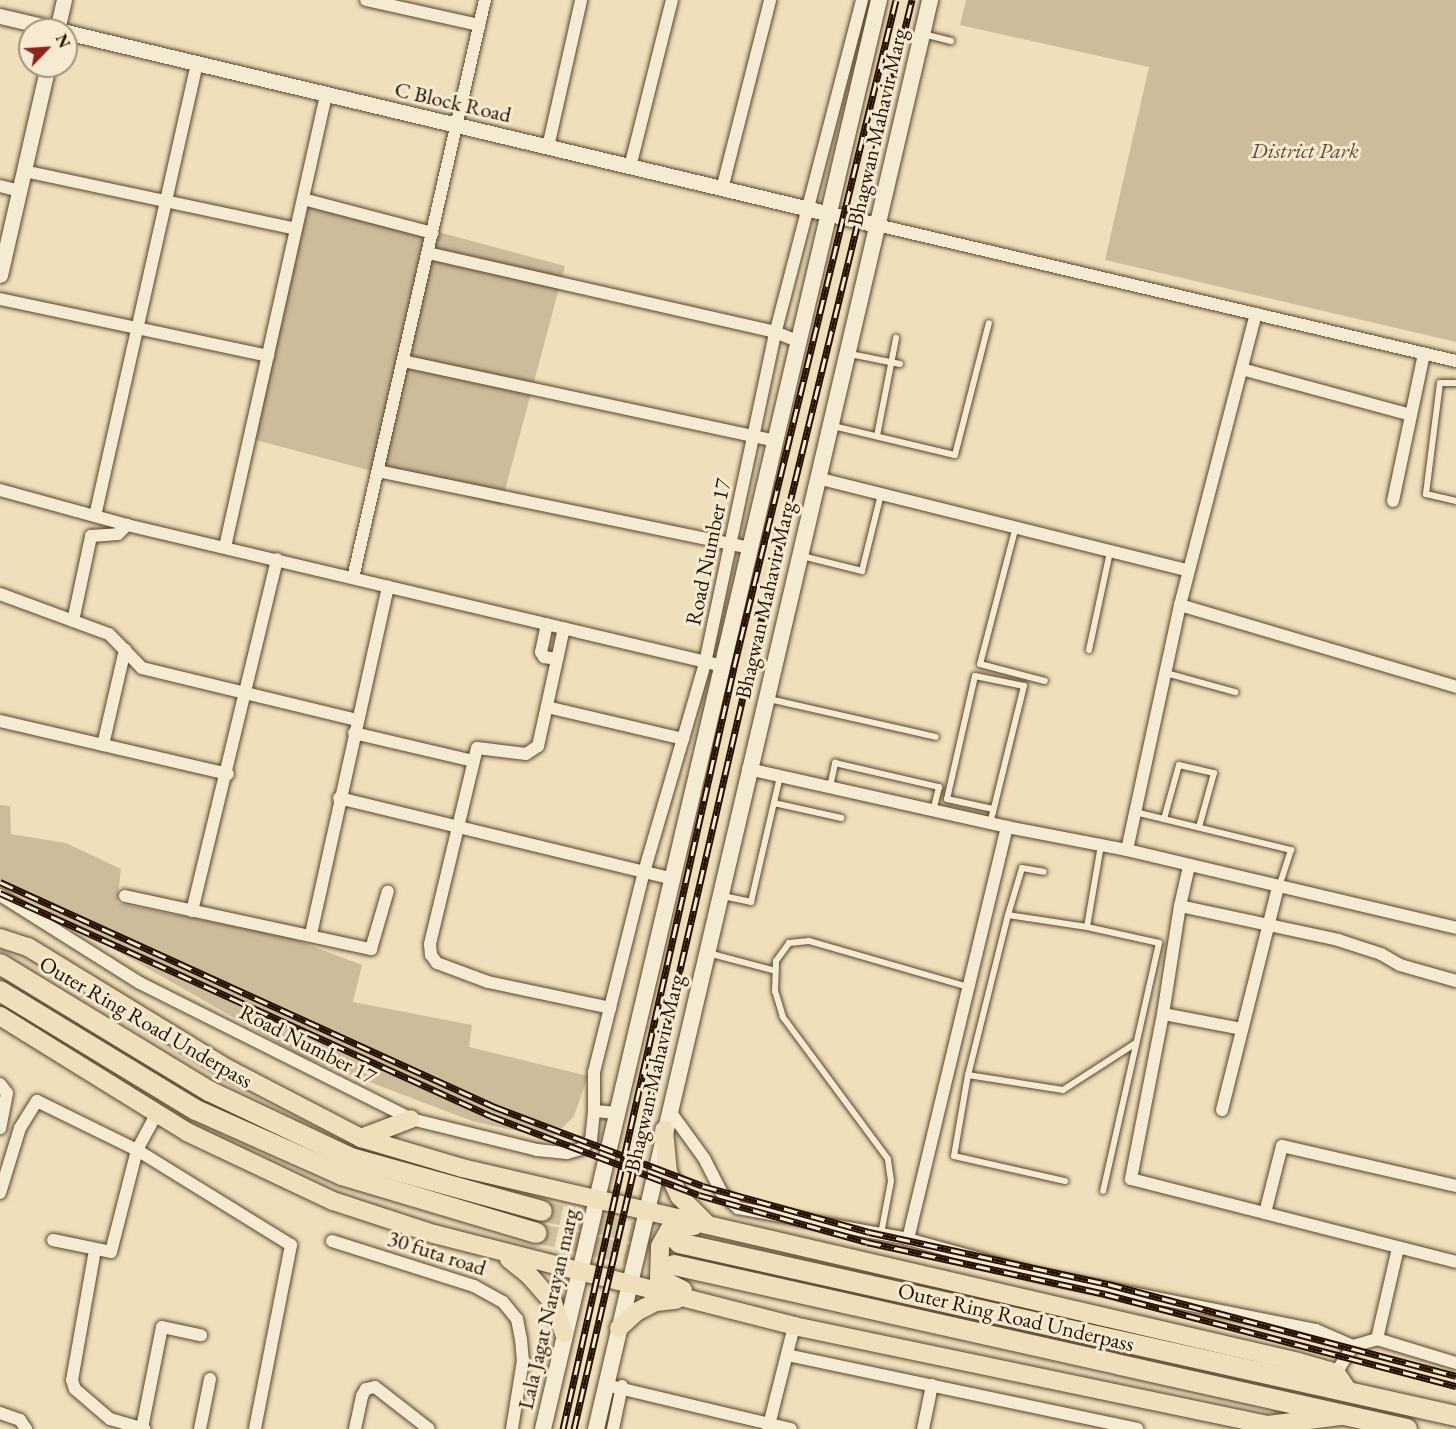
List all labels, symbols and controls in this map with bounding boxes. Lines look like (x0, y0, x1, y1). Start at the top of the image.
north arrow (18, 18, 78, 78)
street label: Bhagwan Mahavir Marg (841, 26, 913, 228)
text: N (51, 31, 75, 51)
street label: C Block Road (392, 76, 514, 128)
park label: District Park (1251, 138, 1359, 164)
street label: Road Number 17 (680, 476, 736, 628)
street label: Bhagwan Mahavir Marg (729, 499, 801, 701)
street label: Outer Ring Road Underpass (35, 950, 257, 1094)
street label: Bhagwan Mahavir Marg (618, 972, 690, 1174)
street label: Road Number 17 (235, 998, 381, 1090)
street label: Lala Jagat Narayan marg (512, 1206, 584, 1412)
street label: 30 futa road (384, 1225, 490, 1281)
street label: Outer Ring Road Underpass (895, 1277, 1137, 1357)

